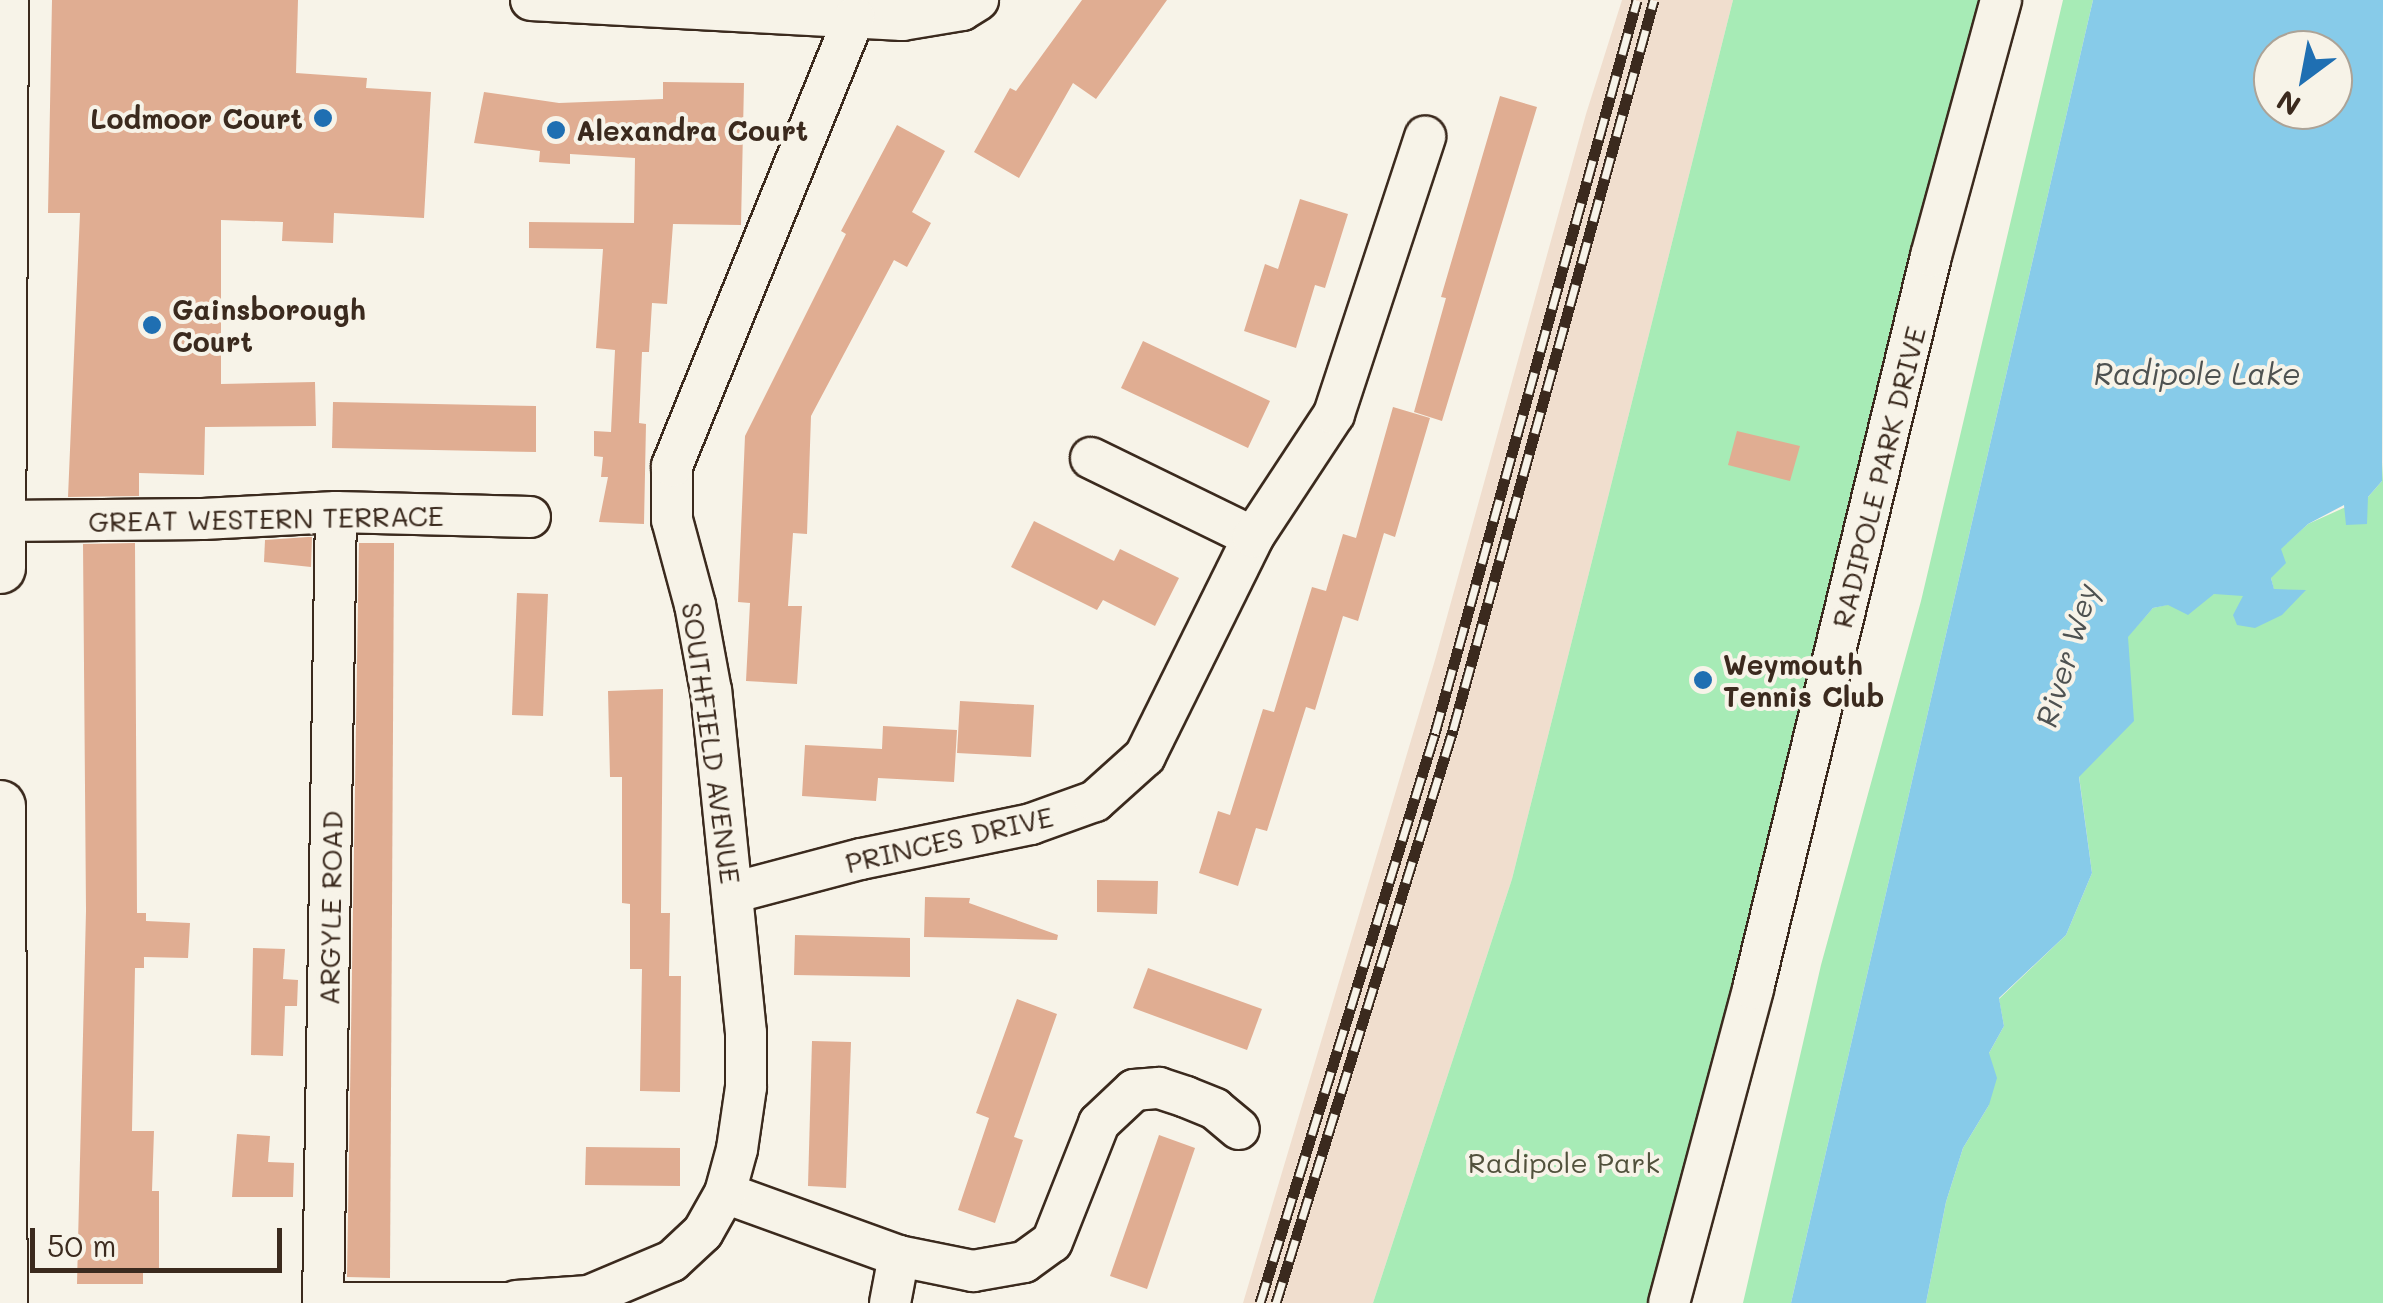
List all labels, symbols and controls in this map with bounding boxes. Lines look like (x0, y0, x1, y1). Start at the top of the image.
north arrow (2253, 30, 2353, 130)
text: N (2270, 83, 2307, 125)
place label: Lodmoor Court (90, 101, 303, 135)
marker: Lodmoor Court (312, 107, 334, 129)
place label: Alexandra Court (576, 113, 808, 147)
marker: Alexandra Court (545, 119, 567, 141)
place label: Gainsborough Court (172, 292, 366, 358)
marker: Gainsborough Court (141, 314, 163, 336)
street label: RADIPOLE PARK DRIVE (1824, 323, 1932, 631)
water label: Radipole Lake (2093, 355, 2301, 391)
street label: GREAT WESTERN TERRACE (88, 498, 444, 538)
water label: River Wey (2027, 579, 2105, 731)
street label: SOUTHFIELD AVENUE (676, 600, 748, 886)
place label: Weymouth Tennis Club (1723, 647, 1884, 713)
marker: Weymouth Tennis Club (1692, 669, 1714, 691)
street label: PRINCES DRIVE (842, 799, 1056, 879)
street label: ARGYLE ROAD (312, 810, 348, 1006)
park label: Radipole Park (1468, 1145, 1660, 1179)
scale bar (35, 1208, 288, 1270)
text: 50 m (47, 1225, 117, 1265)

